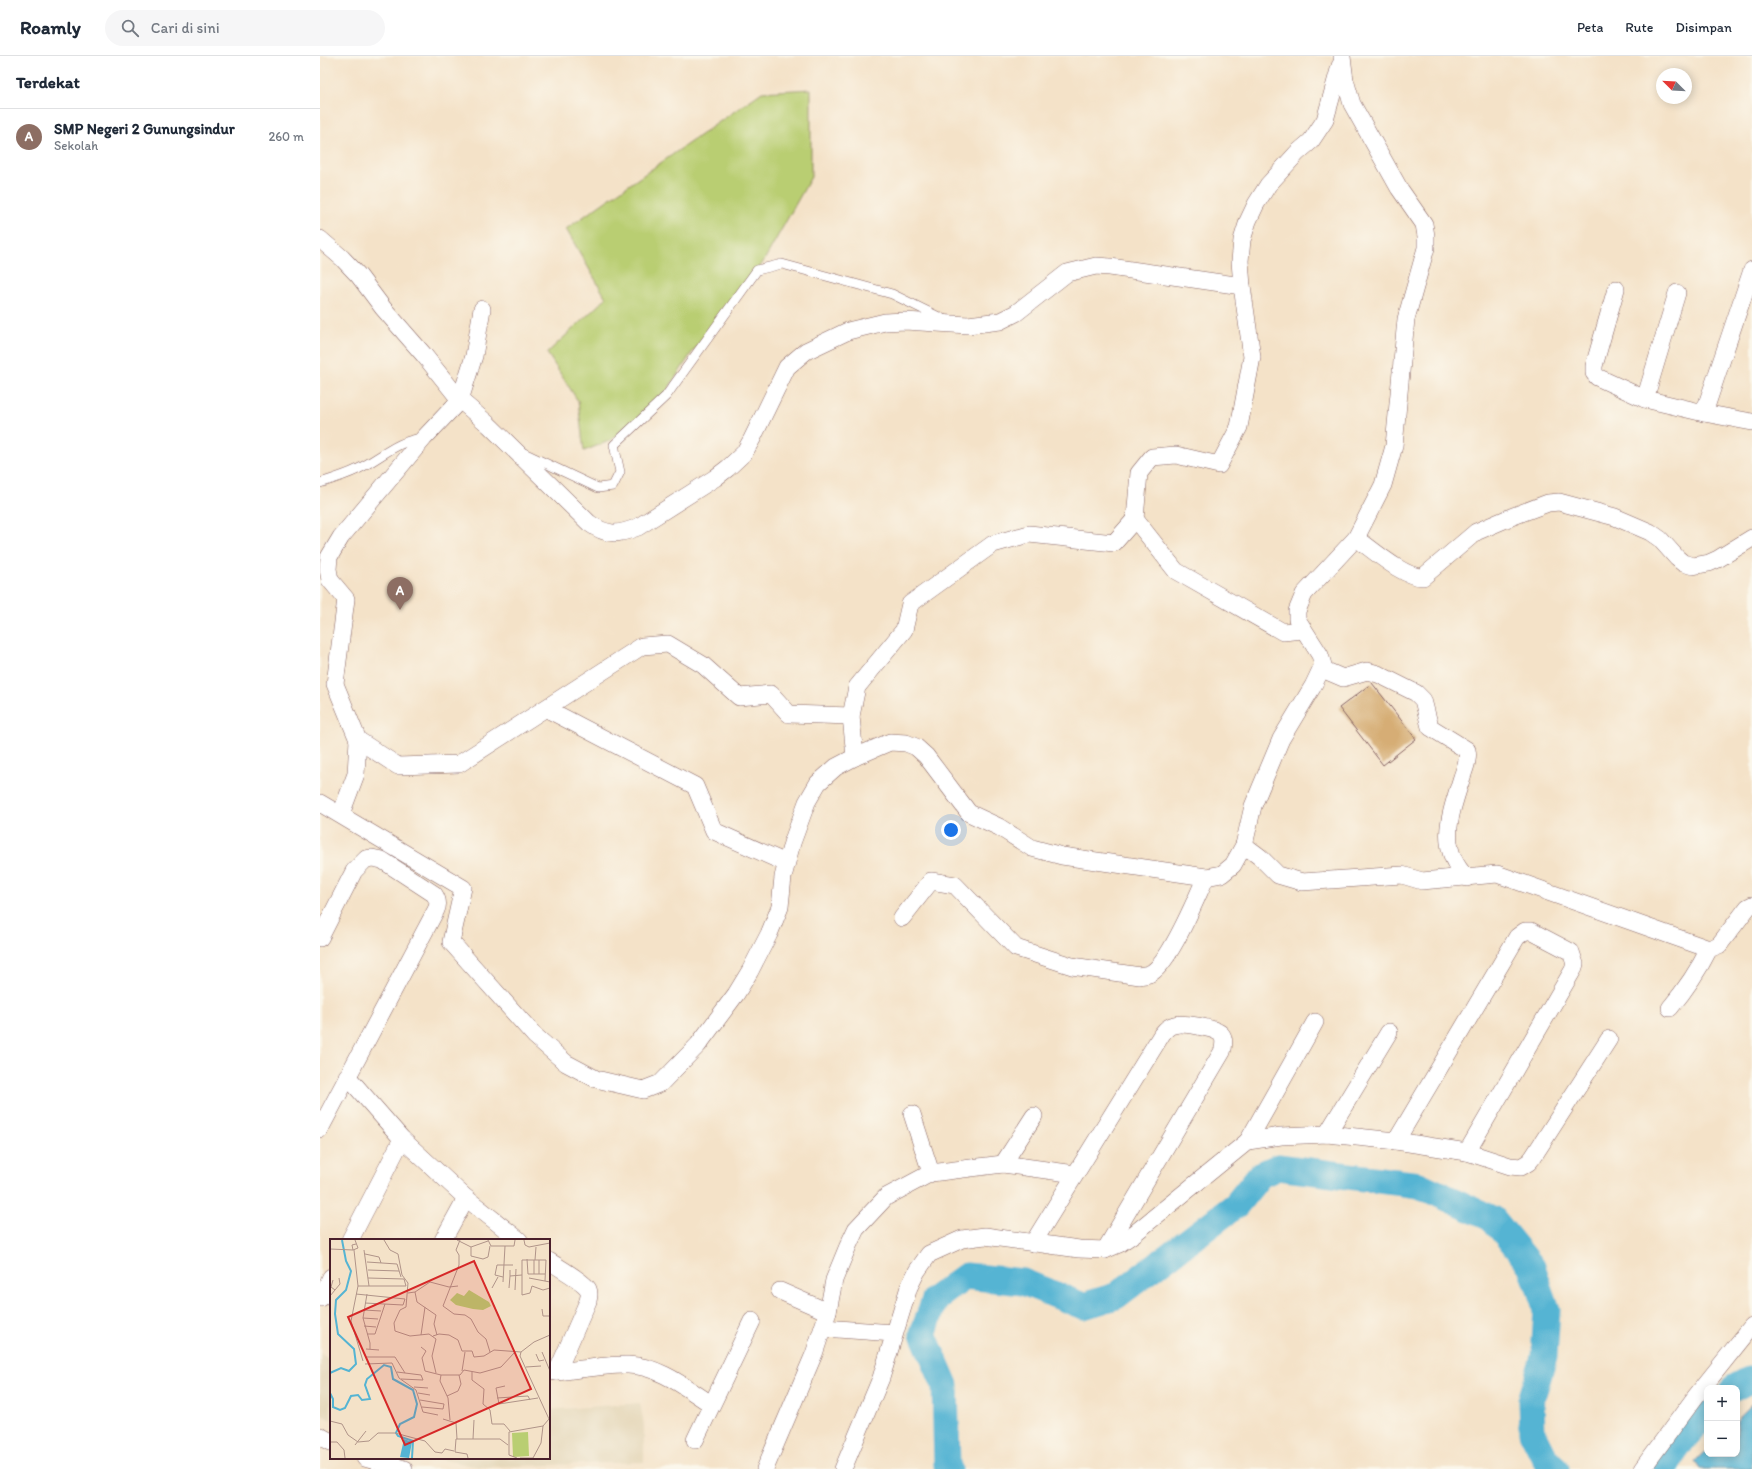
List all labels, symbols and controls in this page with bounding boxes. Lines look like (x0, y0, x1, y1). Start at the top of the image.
search box (105, 10, 385, 46)
text: Roamly (20, 16, 81, 39)
icon: search (119, 17, 141, 39)
text: Cari di sini (151, 19, 220, 37)
text: Peta (1577, 19, 1603, 36)
text: Rute (1625, 19, 1653, 36)
text: Disimpan (1675, 19, 1732, 36)
north arrow (1656, 68, 1692, 104)
text: Terdekat (16, 72, 80, 92)
text: SMP Negeri 2 Gunungsindur (54, 120, 235, 138)
text: A (25, 129, 33, 144)
text: 260 m (268, 129, 304, 144)
text: Sekolah (54, 138, 98, 153)
pin: A (387, 577, 413, 610)
your location (941, 820, 961, 840)
inset map (330, 1239, 550, 1459)
map controls (1704, 1385, 1740, 1457)
button: + (1704, 1385, 1740, 1421)
button: − (1704, 1421, 1740, 1457)

